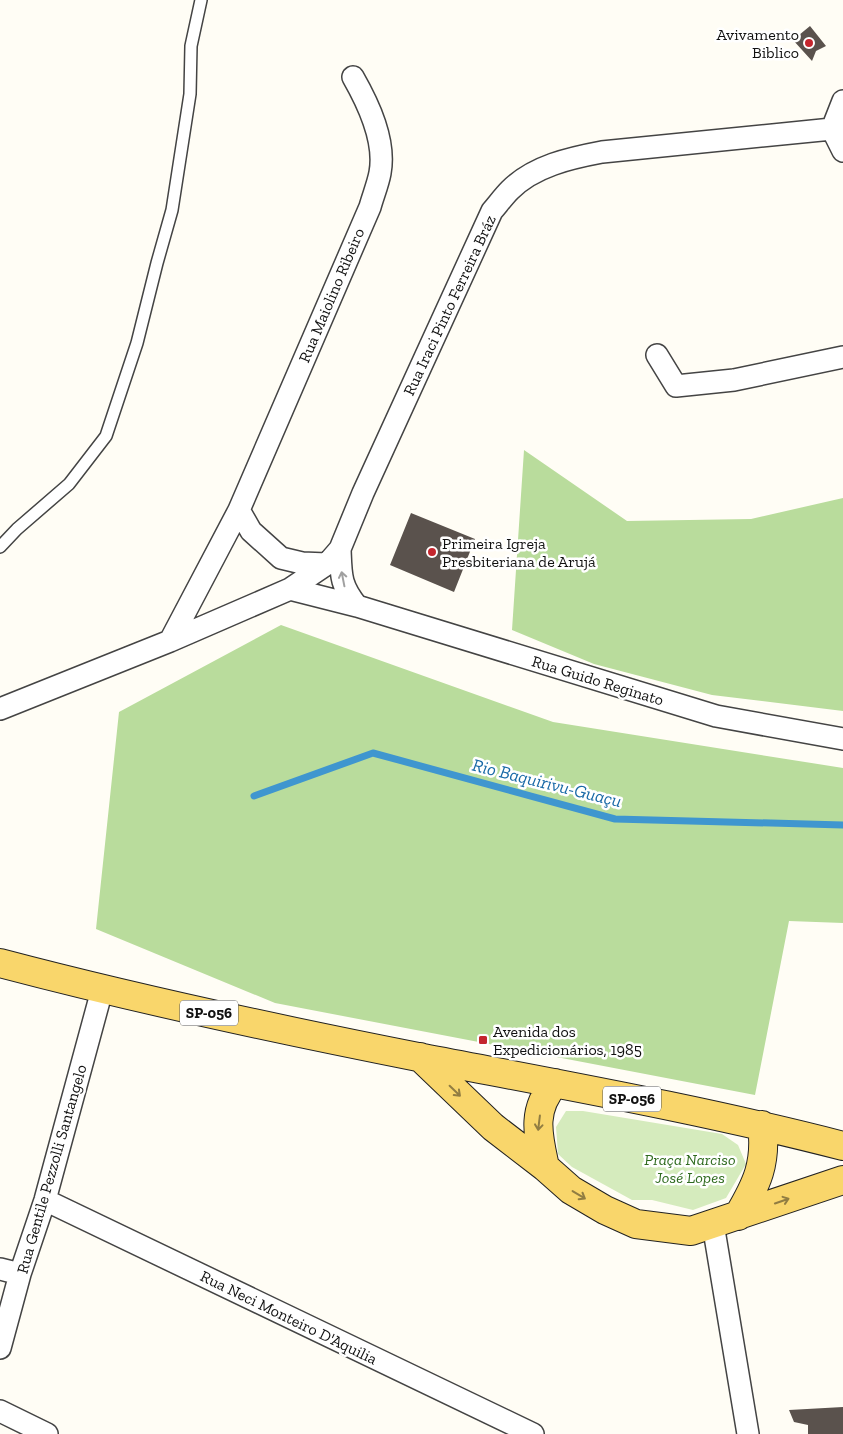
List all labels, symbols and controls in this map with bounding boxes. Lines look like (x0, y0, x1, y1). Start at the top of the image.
place label: Avivamento Biblico (716, 25, 799, 62)
marker: Avivamento Biblico (803, 37, 815, 49)
street label: Rua Iraci Pinto Ferreira Bráz (399, 212, 500, 399)
street label: Rua Maiolino Ribeiro (295, 225, 368, 365)
place label: Primeira Igreja Presbiteriana de Arujá (442, 534, 596, 571)
marker: Primeira Igreja Presbiteriana de Arujá (426, 546, 438, 558)
one-way arrow (337, 571, 347, 587)
street label: Rua Guido Reginato (530, 651, 666, 710)
water label: Rio Baquirivu-Guaçu (470, 754, 624, 812)
road number: SP-056 (180, 1000, 238, 1026)
place label: Avenida dos Expedicionários, 1985 (493, 1022, 642, 1059)
marker: Avenida dos Expedicionários, 1985 (477, 1034, 489, 1046)
street label: Rua Gentile Pezzolli Santangelo (12, 1062, 90, 1276)
one-way arrow (449, 1085, 461, 1097)
road number: SP-056 (603, 1086, 661, 1112)
one-way arrow (534, 1115, 544, 1131)
park label: Praça Narciso José Lopes (644, 1150, 736, 1187)
one-way arrow (572, 1190, 586, 1200)
one-way arrow (774, 1196, 789, 1205)
street label: Rua Neci Monteiro D'Aquilia (197, 1266, 380, 1369)

